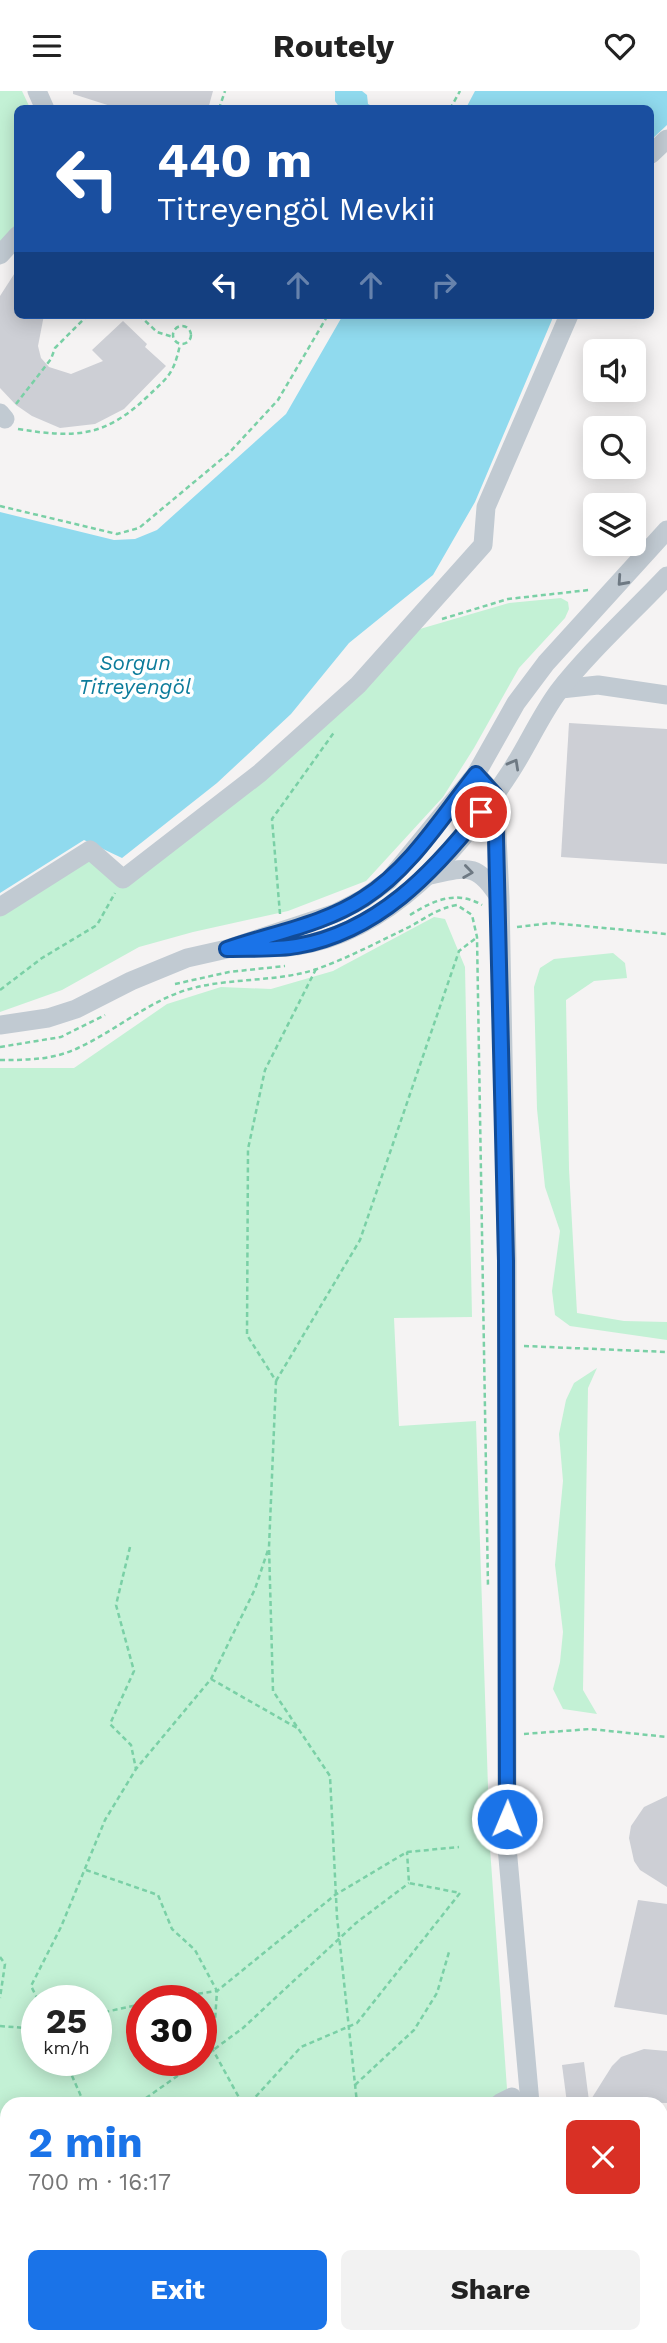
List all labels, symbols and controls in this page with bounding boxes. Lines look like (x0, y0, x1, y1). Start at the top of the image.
icon: menu (28, 27, 66, 65)
text: Routely (273, 27, 394, 65)
icon: heart (601, 27, 639, 65)
text: 440 m (157, 131, 312, 189)
icon: left (42, 133, 133, 224)
text: Titreyengöl Mevkii (157, 190, 435, 228)
icon: left (206, 266, 244, 304)
icon: ahead (279, 266, 317, 304)
icon: ahead (352, 266, 390, 304)
icon: right (425, 266, 463, 304)
map controls (583, 339, 646, 556)
button: sound (583, 339, 646, 402)
button: search (583, 416, 646, 479)
button: layers (583, 493, 646, 556)
one-way arrow (618, 573, 630, 586)
water label: Sorgun Titreyengöl (79, 650, 191, 699)
one-way arrow (506, 759, 519, 772)
pin (451, 782, 511, 842)
icon: arrive (462, 793, 500, 831)
one-way arrow (462, 865, 474, 880)
position arrow (470, 1782, 544, 1856)
speed limit sign: 30 (126, 1985, 217, 2076)
text: 25 (46, 2000, 87, 2042)
text: km/h (43, 2037, 90, 2058)
text: 2 min (28, 2118, 143, 2167)
button: close (566, 2120, 640, 2194)
text: 700 m · 16:17 (28, 2169, 171, 2196)
button: Exit (28, 2250, 327, 2330)
button: Share (341, 2250, 640, 2330)

